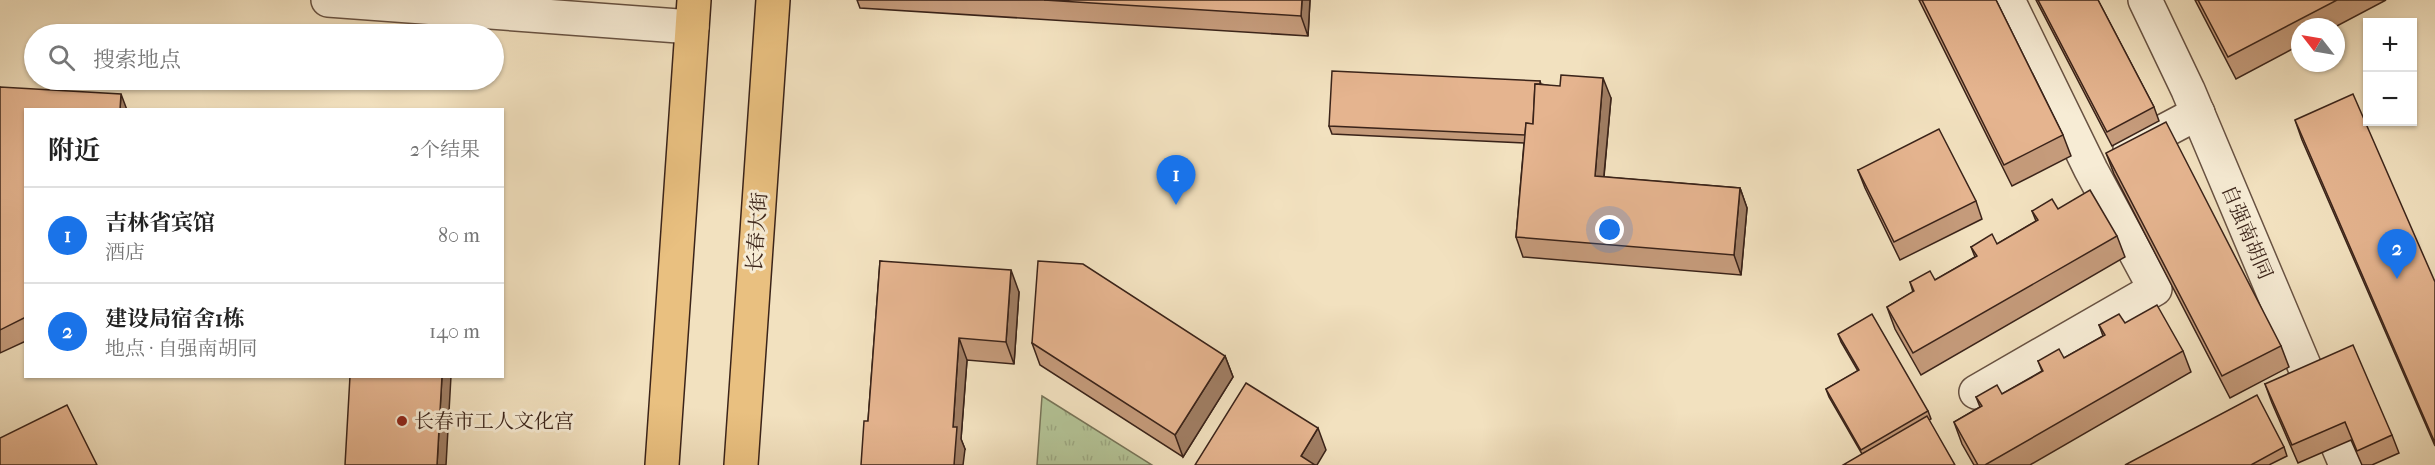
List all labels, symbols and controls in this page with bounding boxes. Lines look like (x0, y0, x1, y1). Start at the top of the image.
north arrow (2291, 18, 2345, 72)
map controls (2363, 18, 2417, 126)
button: + (2363, 18, 2417, 72)
search box (24, 24, 504, 90)
icon: search (45, 41, 78, 74)
text: 搜索地点 (93, 47, 181, 73)
button: − (2363, 72, 2417, 126)
text: 附近 (48, 135, 100, 166)
text: 2个结果 (410, 138, 480, 161)
pin: 1 (1156, 156, 1196, 205)
street label: 自强南胡同 (2217, 181, 2277, 283)
street label: 长春大街 (743, 191, 771, 273)
text: 吉林省宾馆 (105, 210, 215, 236)
your location (1595, 215, 1624, 244)
text: 1 (64, 224, 71, 247)
text: 80 m (438, 224, 480, 247)
pin: 2 (2378, 230, 2416, 279)
text: 酒店 (105, 241, 145, 264)
text: 建设局宿舍1栋 (105, 306, 245, 332)
text: 2 (62, 320, 73, 343)
text: 140 m (429, 320, 480, 343)
text: 地点 · 自强南胡同 (105, 337, 258, 360)
place label: 长春市工人文化宫 (414, 410, 574, 433)
marker: 长春市工人文化宫 (395, 414, 409, 428)

